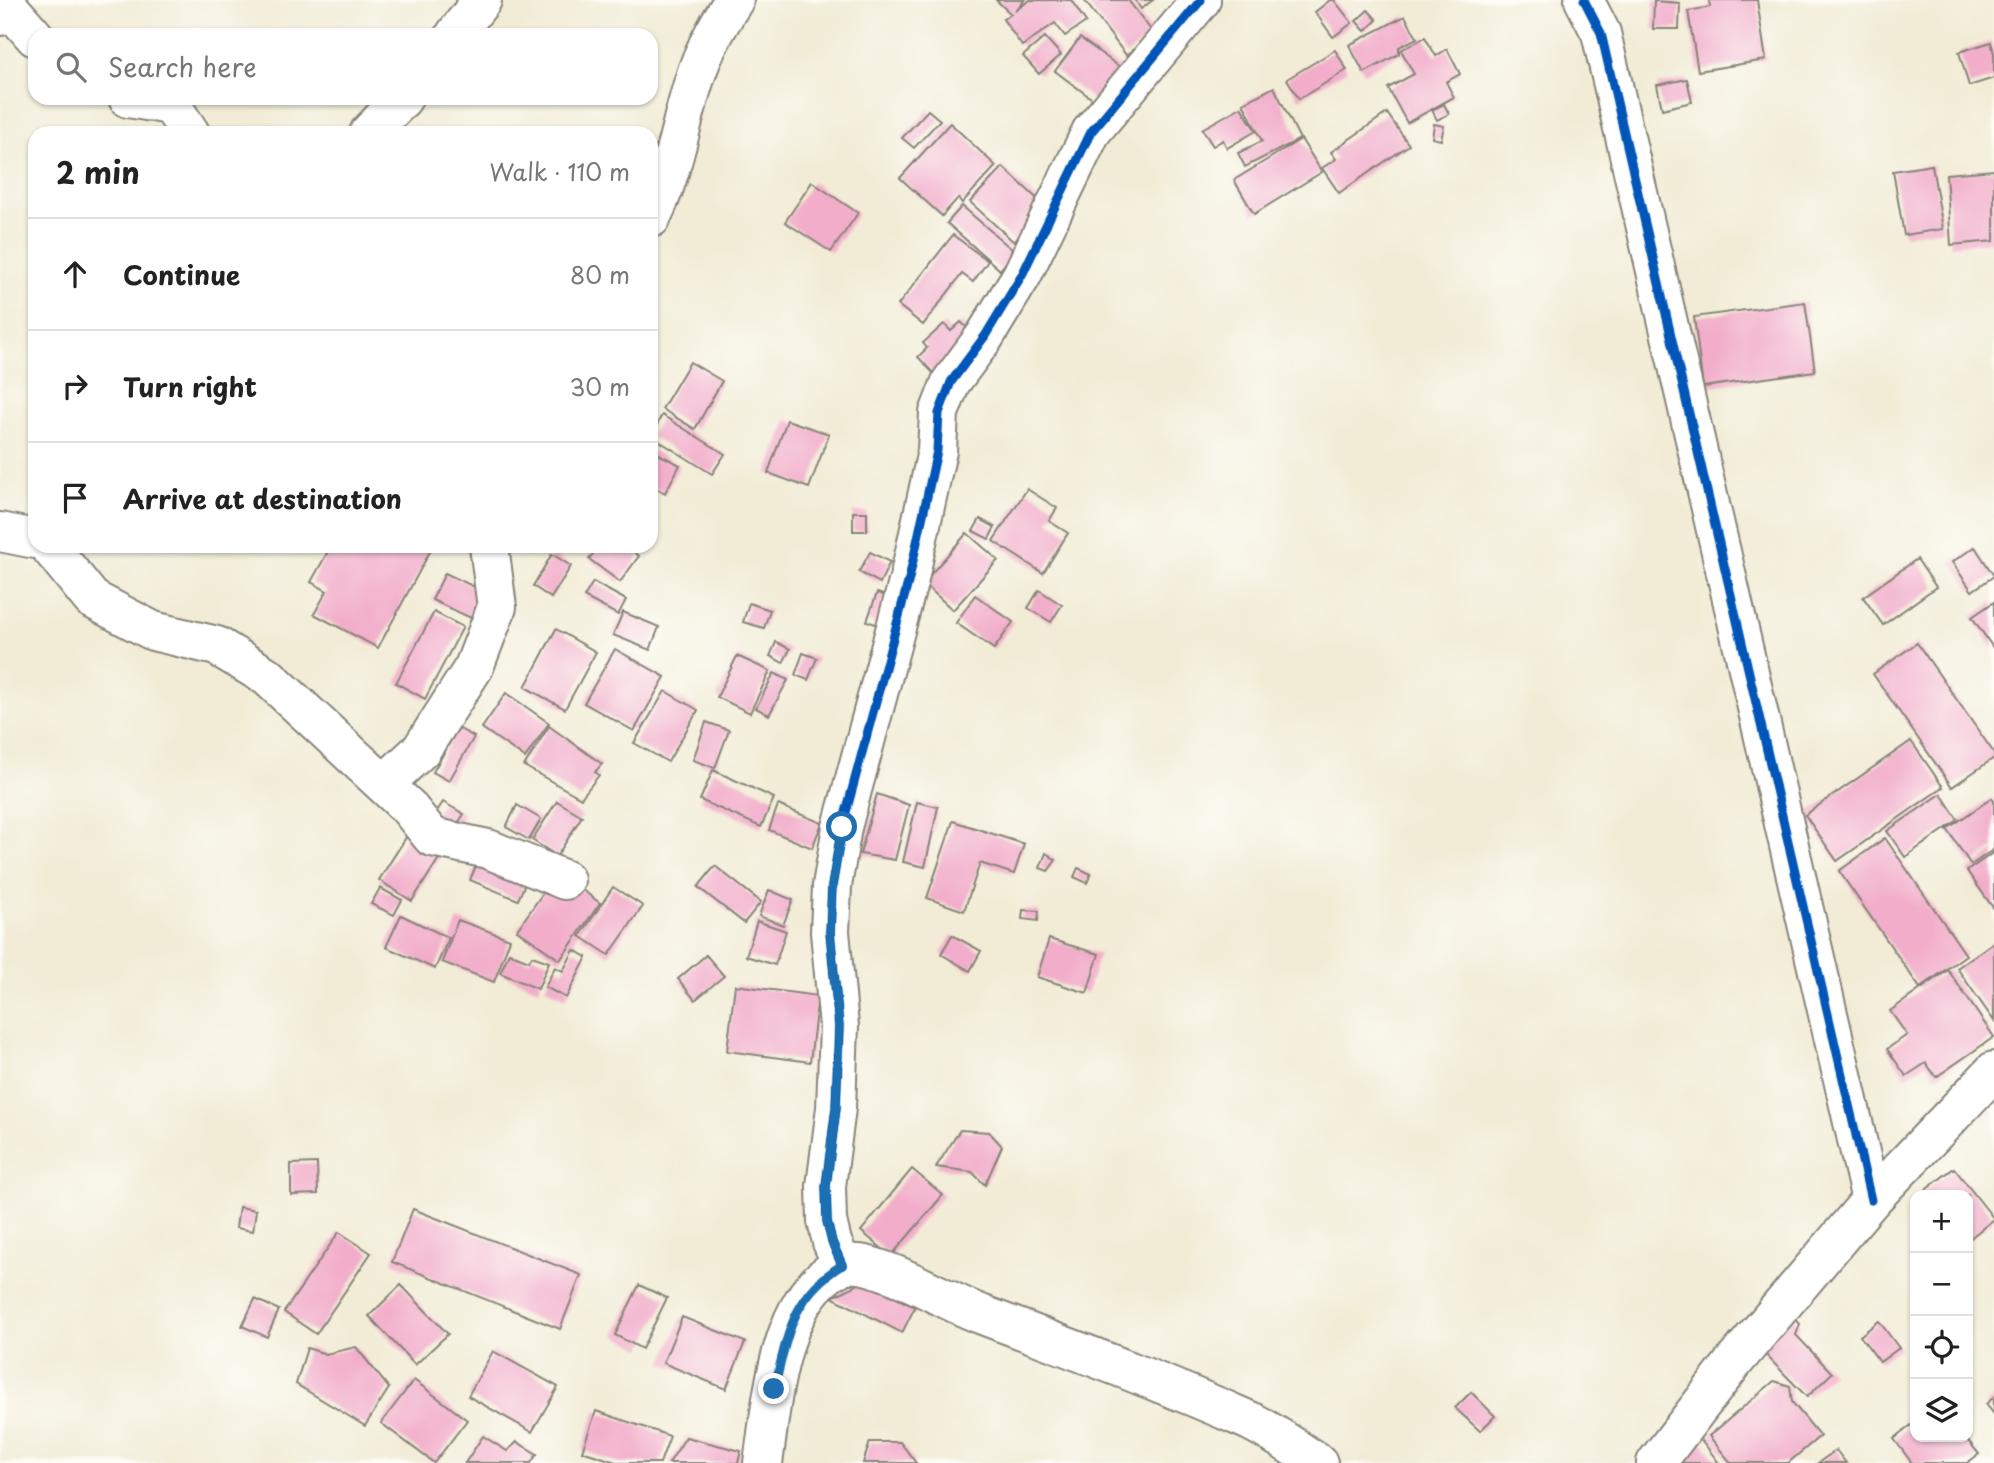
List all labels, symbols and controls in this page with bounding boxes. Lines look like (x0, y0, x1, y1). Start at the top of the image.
search box (28, 28, 658, 105)
text: Search here (108, 47, 257, 86)
icon: search (52, 48, 90, 86)
text: 2 min (56, 149, 140, 194)
text: Walk · 110 m (489, 154, 630, 189)
icon: ahead (56, 255, 94, 293)
text: Continue (123, 255, 240, 294)
text: 80 m (570, 257, 630, 292)
icon: right (56, 367, 94, 405)
text: Turn right (123, 367, 257, 406)
text: 30 m (569, 369, 630, 404)
icon: arrive (56, 479, 94, 517)
text: Arrive at destination (123, 479, 402, 518)
route start (826, 811, 857, 842)
map controls (1910, 1190, 1973, 1442)
button: + (1910, 1190, 1973, 1253)
button: − (1910, 1253, 1973, 1316)
button: locate (1910, 1316, 1973, 1379)
route end (758, 1373, 789, 1404)
button: layers (1910, 1379, 1973, 1442)

